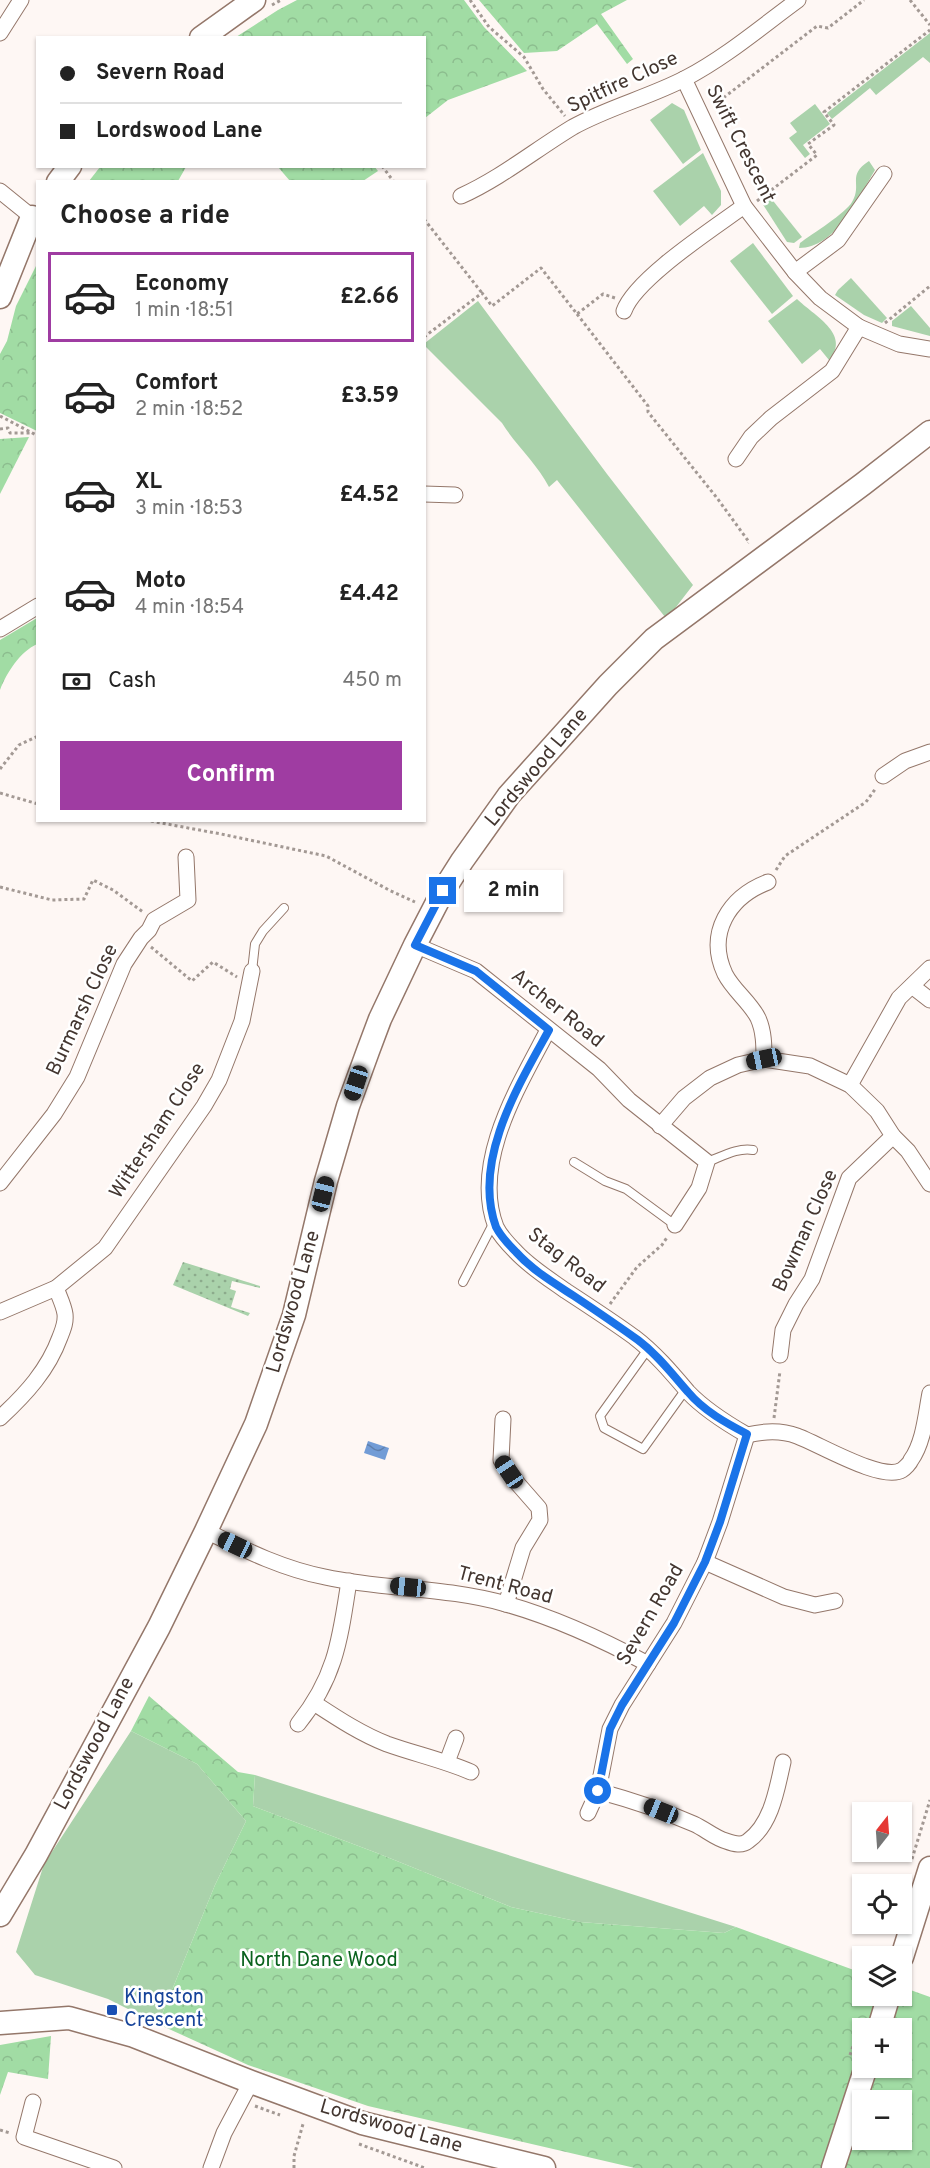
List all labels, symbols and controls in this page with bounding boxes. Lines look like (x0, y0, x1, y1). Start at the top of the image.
street label: Spitfire Close (563, 46, 683, 120)
text: Severn Road (96, 60, 225, 87)
street label: Swift Crescent (699, 80, 781, 208)
text: Lordswood Lane (96, 118, 262, 145)
text: Choose a ride (60, 199, 230, 233)
icon: car (63, 270, 117, 324)
text: Economy (135, 271, 229, 298)
text: £2.66 (340, 284, 399, 311)
text: 1 min · 18:51 (135, 298, 234, 324)
icon: car (63, 369, 117, 423)
text: Comfort (135, 370, 218, 397)
text: £3.59 (341, 383, 399, 410)
text: 2 min · 18:52 (135, 397, 243, 423)
icon: car (63, 468, 117, 522)
text: XL (135, 469, 162, 496)
text: £4.52 (339, 482, 399, 509)
text: 3 min · 18:53 (135, 496, 243, 522)
icon: car (63, 567, 117, 621)
text: Moto (135, 568, 186, 595)
text: £4.42 (339, 581, 399, 608)
text: 4 min · 18:54 (135, 595, 244, 621)
icon: cash (60, 665, 93, 698)
text: Cash (108, 668, 157, 695)
text: 450 m (343, 668, 402, 694)
street label: Lordswood Lane (480, 703, 594, 833)
button: Confirm (60, 741, 402, 810)
callout: 2 min (464, 870, 563, 912)
route end (429, 877, 456, 904)
text: 2 min (487, 878, 540, 904)
street label: Burmarsh Close (41, 940, 125, 1080)
street label: Archer Road (505, 964, 609, 1054)
car (745, 1046, 783, 1072)
street label: Wittersham Close (104, 1058, 212, 1204)
car (342, 1063, 370, 1103)
street label: Bowman Close (767, 1166, 845, 1296)
car (310, 1174, 336, 1214)
street label: Stag Road (522, 1222, 610, 1300)
street label: Lordswood Lane (261, 1228, 327, 1376)
car (491, 1452, 527, 1492)
car (215, 1529, 255, 1561)
street label: Severn Road (611, 1560, 691, 1670)
street label: Trent Road (454, 1561, 556, 1611)
car (389, 1576, 427, 1598)
street label: Lordswood Lane (49, 1673, 141, 1815)
route start (584, 1777, 611, 1804)
car (641, 1796, 681, 1826)
north arrow (852, 1802, 912, 1862)
map controls (852, 1802, 912, 2150)
button: locate (852, 1874, 912, 1934)
button: layers (852, 1946, 912, 2006)
park label: North Dane Wood (240, 1948, 398, 1974)
place label: Kingston Crescent (124, 1985, 204, 2034)
marker: Kingston Crescent (105, 2003, 119, 2017)
button: + (852, 2018, 912, 2078)
button: − (852, 2090, 912, 2150)
street label: Lordswood Lane (317, 2094, 465, 2160)

